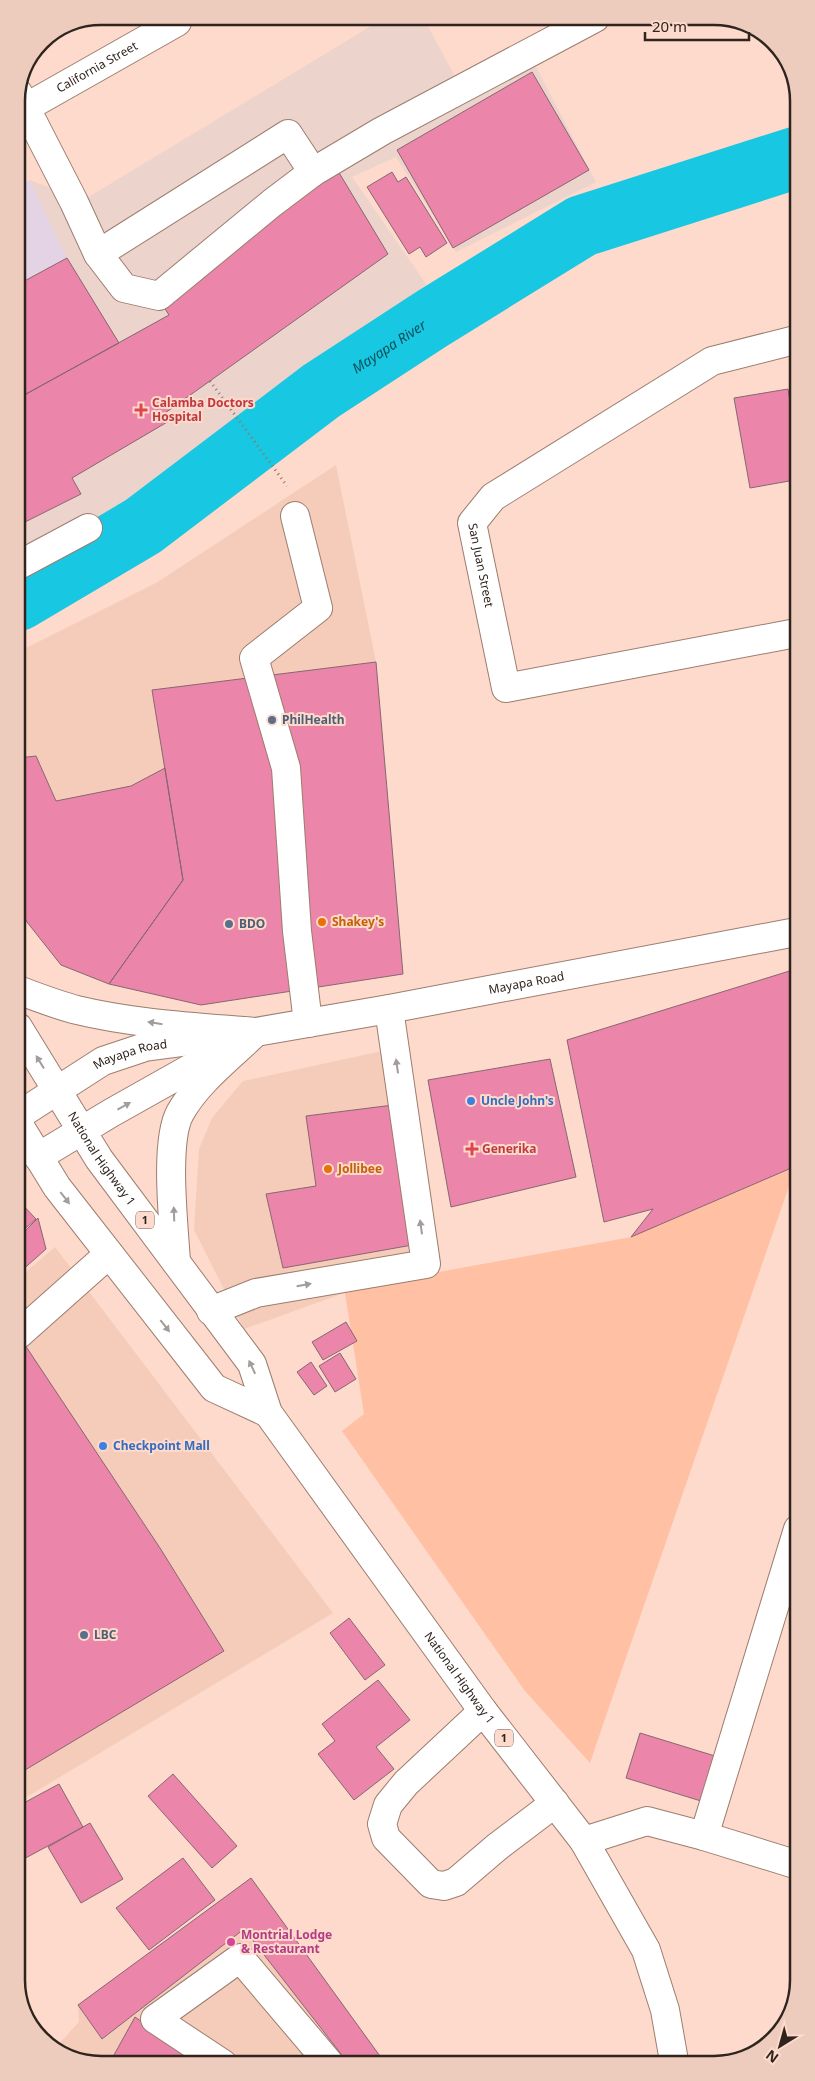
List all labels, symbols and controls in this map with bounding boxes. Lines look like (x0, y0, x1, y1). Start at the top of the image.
scale bar (645, 10, 749, 42)
text: 20 m (652, 16, 687, 36)
street label: California Street (53, 37, 141, 97)
water label: Mayapa River (348, 315, 430, 377)
place label: Calamba Doctors Hospital (152, 394, 254, 425)
marker: Calamba Doctors Hospital (134, 403, 148, 417)
street label: San Juan Street (464, 522, 498, 609)
place label: PhilHealth (282, 711, 345, 728)
marker: PhilHealth (266, 714, 278, 726)
place label: Shakey's (332, 913, 384, 930)
place label: BDO (239, 915, 265, 932)
marker: Shakey's (316, 916, 328, 928)
marker: BDO (223, 918, 235, 930)
street label: Mayapa Road (487, 967, 566, 998)
one-way arrow (146, 1018, 162, 1026)
street label: Mayapa Road (90, 1035, 168, 1073)
one-way arrow (35, 1055, 44, 1068)
one-way arrow (393, 1058, 401, 1074)
place label: Uncle John's (481, 1092, 554, 1109)
marker: Uncle John's (465, 1095, 477, 1107)
one-way arrow (117, 1101, 130, 1110)
street label: National Highway 1 (64, 1108, 140, 1209)
place label: Generika (482, 1140, 536, 1157)
marker: Generika (466, 1143, 478, 1155)
place label: Jollibee (337, 1160, 382, 1177)
marker: Jollibee (322, 1163, 334, 1175)
one-way arrow (60, 1191, 71, 1204)
one-way arrow (170, 1205, 178, 1221)
road number: 1 (136, 1212, 154, 1228)
one-way arrow (417, 1218, 425, 1234)
one-way arrow (296, 1280, 312, 1288)
one-way arrow (160, 1319, 170, 1333)
one-way arrow (248, 1360, 256, 1374)
place label: Checkpoint Mall (113, 1437, 210, 1454)
marker: Checkpoint Mall (97, 1440, 109, 1452)
place label: LBC (94, 1626, 117, 1643)
street label: National Highway 1 (421, 1628, 499, 1727)
marker: LBC (78, 1629, 90, 1641)
road number: 1 (495, 1730, 513, 1746)
place label: Montrial Lodge & Restaurant (241, 1926, 332, 1957)
marker: Montrial Lodge & Restaurant (225, 1936, 237, 1948)
north arrow (755, 2021, 805, 2071)
text: N (762, 2046, 782, 2068)

